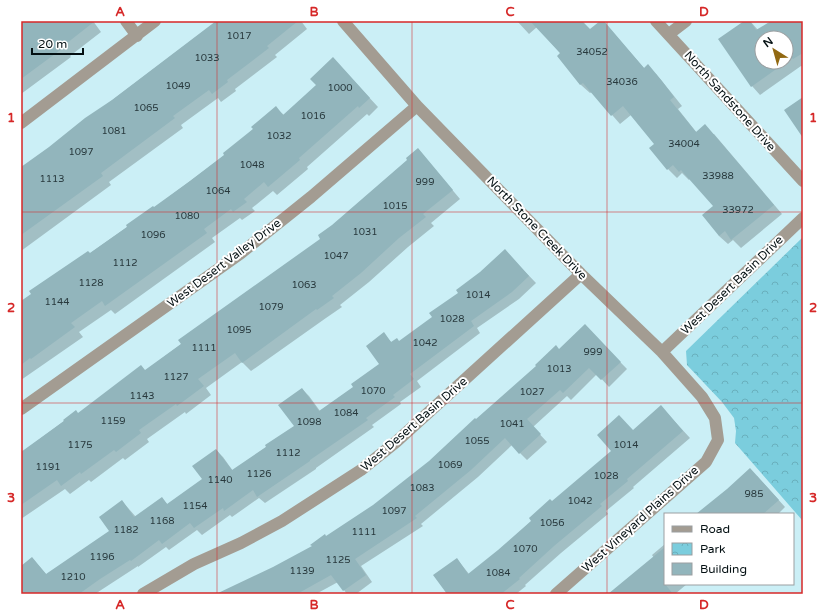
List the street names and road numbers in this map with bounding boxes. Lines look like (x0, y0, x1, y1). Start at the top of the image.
street label: North Sandstone Drive (681, 48, 779, 154)
street label: North Stone Creek Drive (484, 174, 590, 283)
street label: West Desert Valley Drive (164, 216, 284, 310)
street label: West Desert Basin Drive (678, 233, 786, 337)
street label: West Desert Basin Drive (358, 374, 470, 474)
street label: West Vineyard Plains Drive (579, 463, 701, 575)

